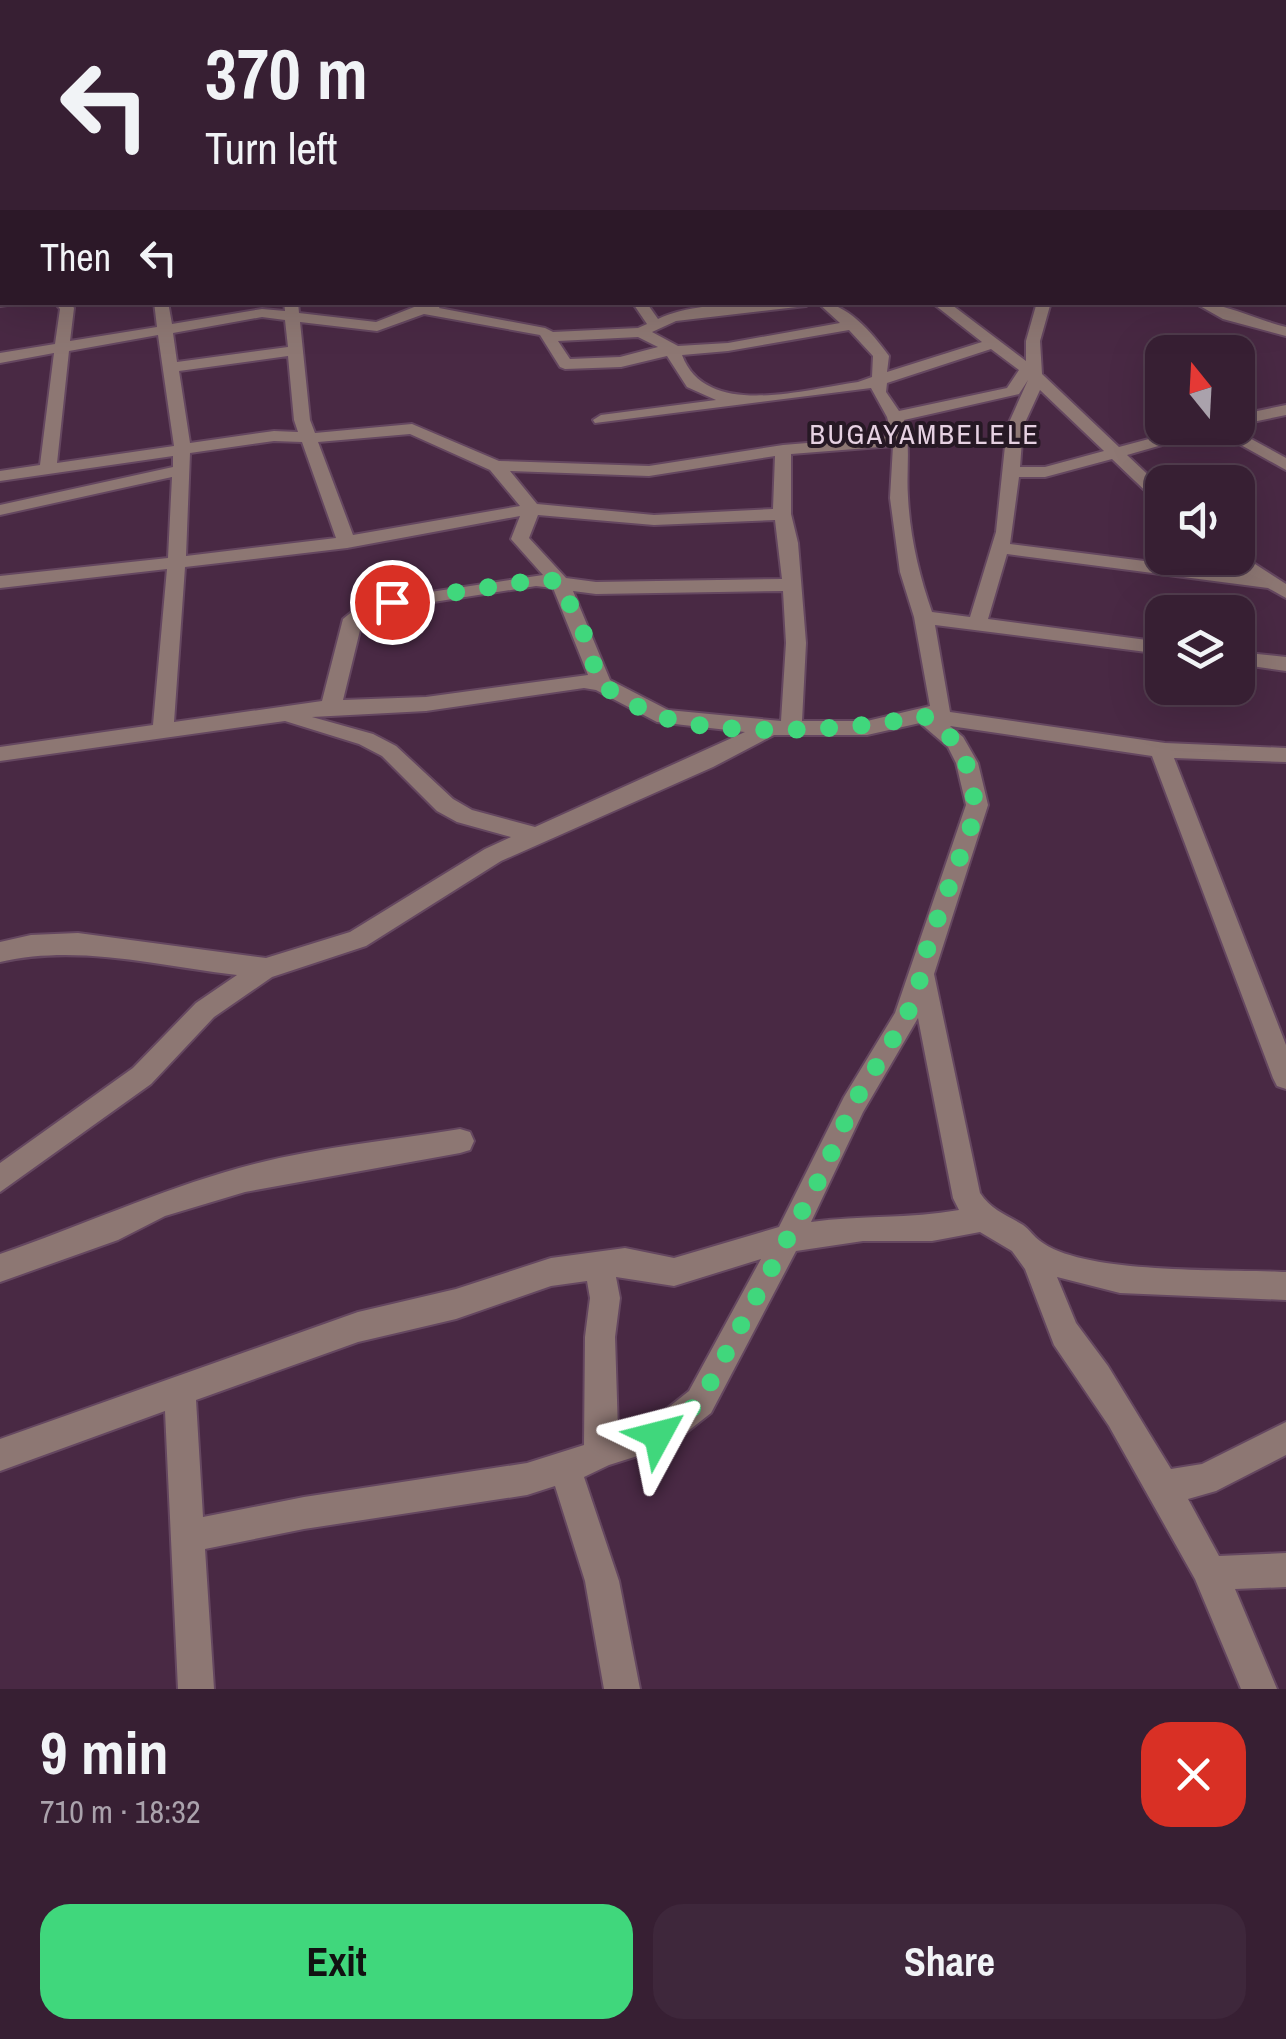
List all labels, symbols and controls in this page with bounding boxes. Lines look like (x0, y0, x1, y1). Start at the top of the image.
text: 370 m (205, 27, 368, 121)
icon: left (40, 40, 170, 170)
text: Turn left (205, 117, 337, 178)
icon: left (131, 230, 186, 285)
text: Then (40, 232, 111, 283)
north arrow (1145, 335, 1255, 445)
map controls (1145, 335, 1255, 705)
district label: BUGAYAMBELELE (810, 415, 1040, 453)
button: sound (1145, 465, 1255, 575)
pin (350, 560, 435, 645)
icon: arrive (365, 575, 420, 630)
button: layers (1145, 595, 1255, 705)
position arrow (606, 1383, 710, 1487)
text: 9 min (40, 1712, 169, 1793)
button: close (1141, 1722, 1246, 1827)
text: 710 m · 18:32 (40, 1790, 200, 1833)
button: Exit (40, 1904, 633, 2019)
button: Share (653, 1904, 1246, 2019)

